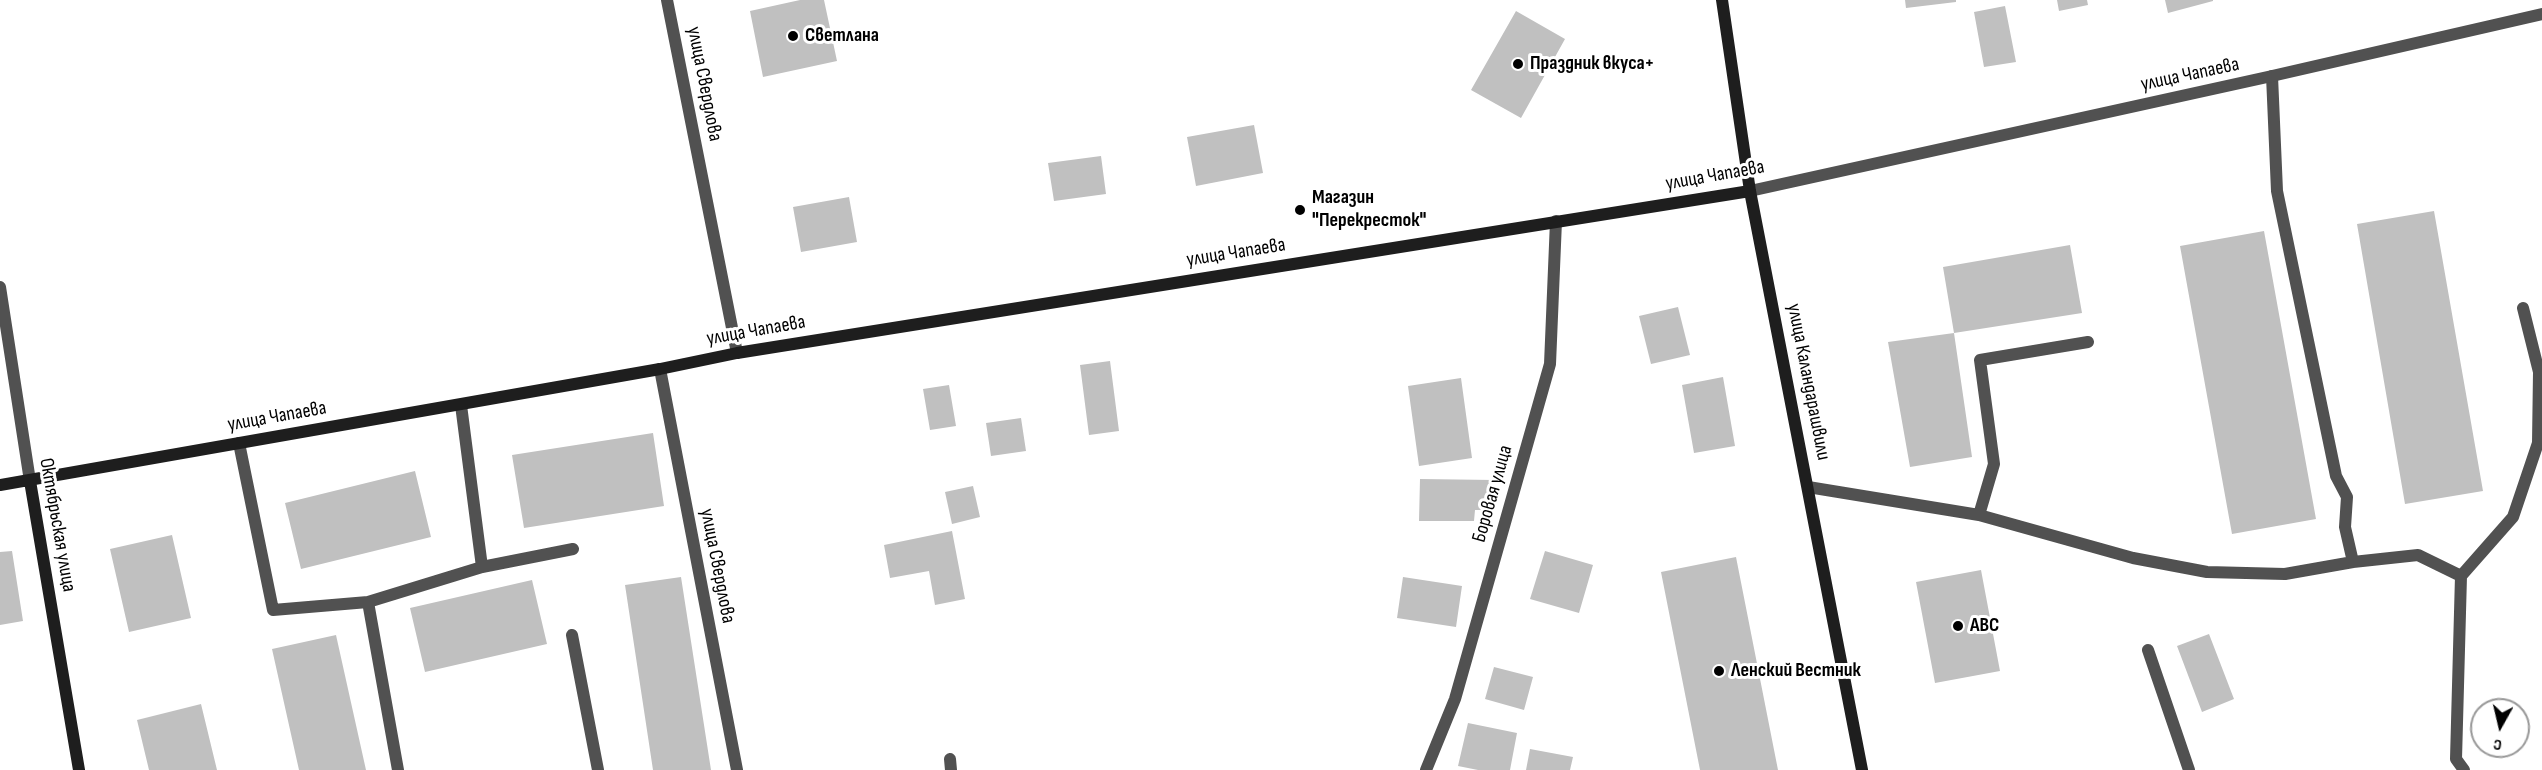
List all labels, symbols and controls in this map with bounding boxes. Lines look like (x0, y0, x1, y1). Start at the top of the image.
place label: Светлана (805, 24, 879, 48)
street label: улица Свердлова (681, 25, 727, 143)
marker: Светлана (786, 29, 800, 43)
place label: Праздник вкуса+ (1530, 52, 1654, 76)
street label: улица Чапаева (2139, 53, 2241, 97)
marker: Праздник вкуса+ (1511, 57, 1525, 71)
street label: улица Чапаева (1664, 156, 1766, 196)
place label: Магазин "Перекресток" (1312, 186, 1426, 233)
marker: Магазин "Перекресток" (1293, 203, 1307, 217)
street label: улица Чапаева (1185, 233, 1287, 273)
street label: улица Каландарашвили (1781, 302, 1835, 462)
street label: улица Чапаева (705, 311, 807, 351)
street label: улица Чапаева (226, 397, 328, 437)
street label: Боровая улица (1468, 443, 1518, 545)
street label: Октябрьская улица (33, 456, 81, 594)
street label: улица Свердлова (694, 507, 740, 625)
place label: ABC (1970, 614, 1999, 638)
marker: ABC (1951, 619, 1965, 633)
place label: Ленский Вестник (1731, 659, 1861, 683)
marker: Ленский Вестник (1712, 664, 1726, 678)
north arrow (2470, 698, 2530, 758)
text: С (2492, 734, 2503, 754)

